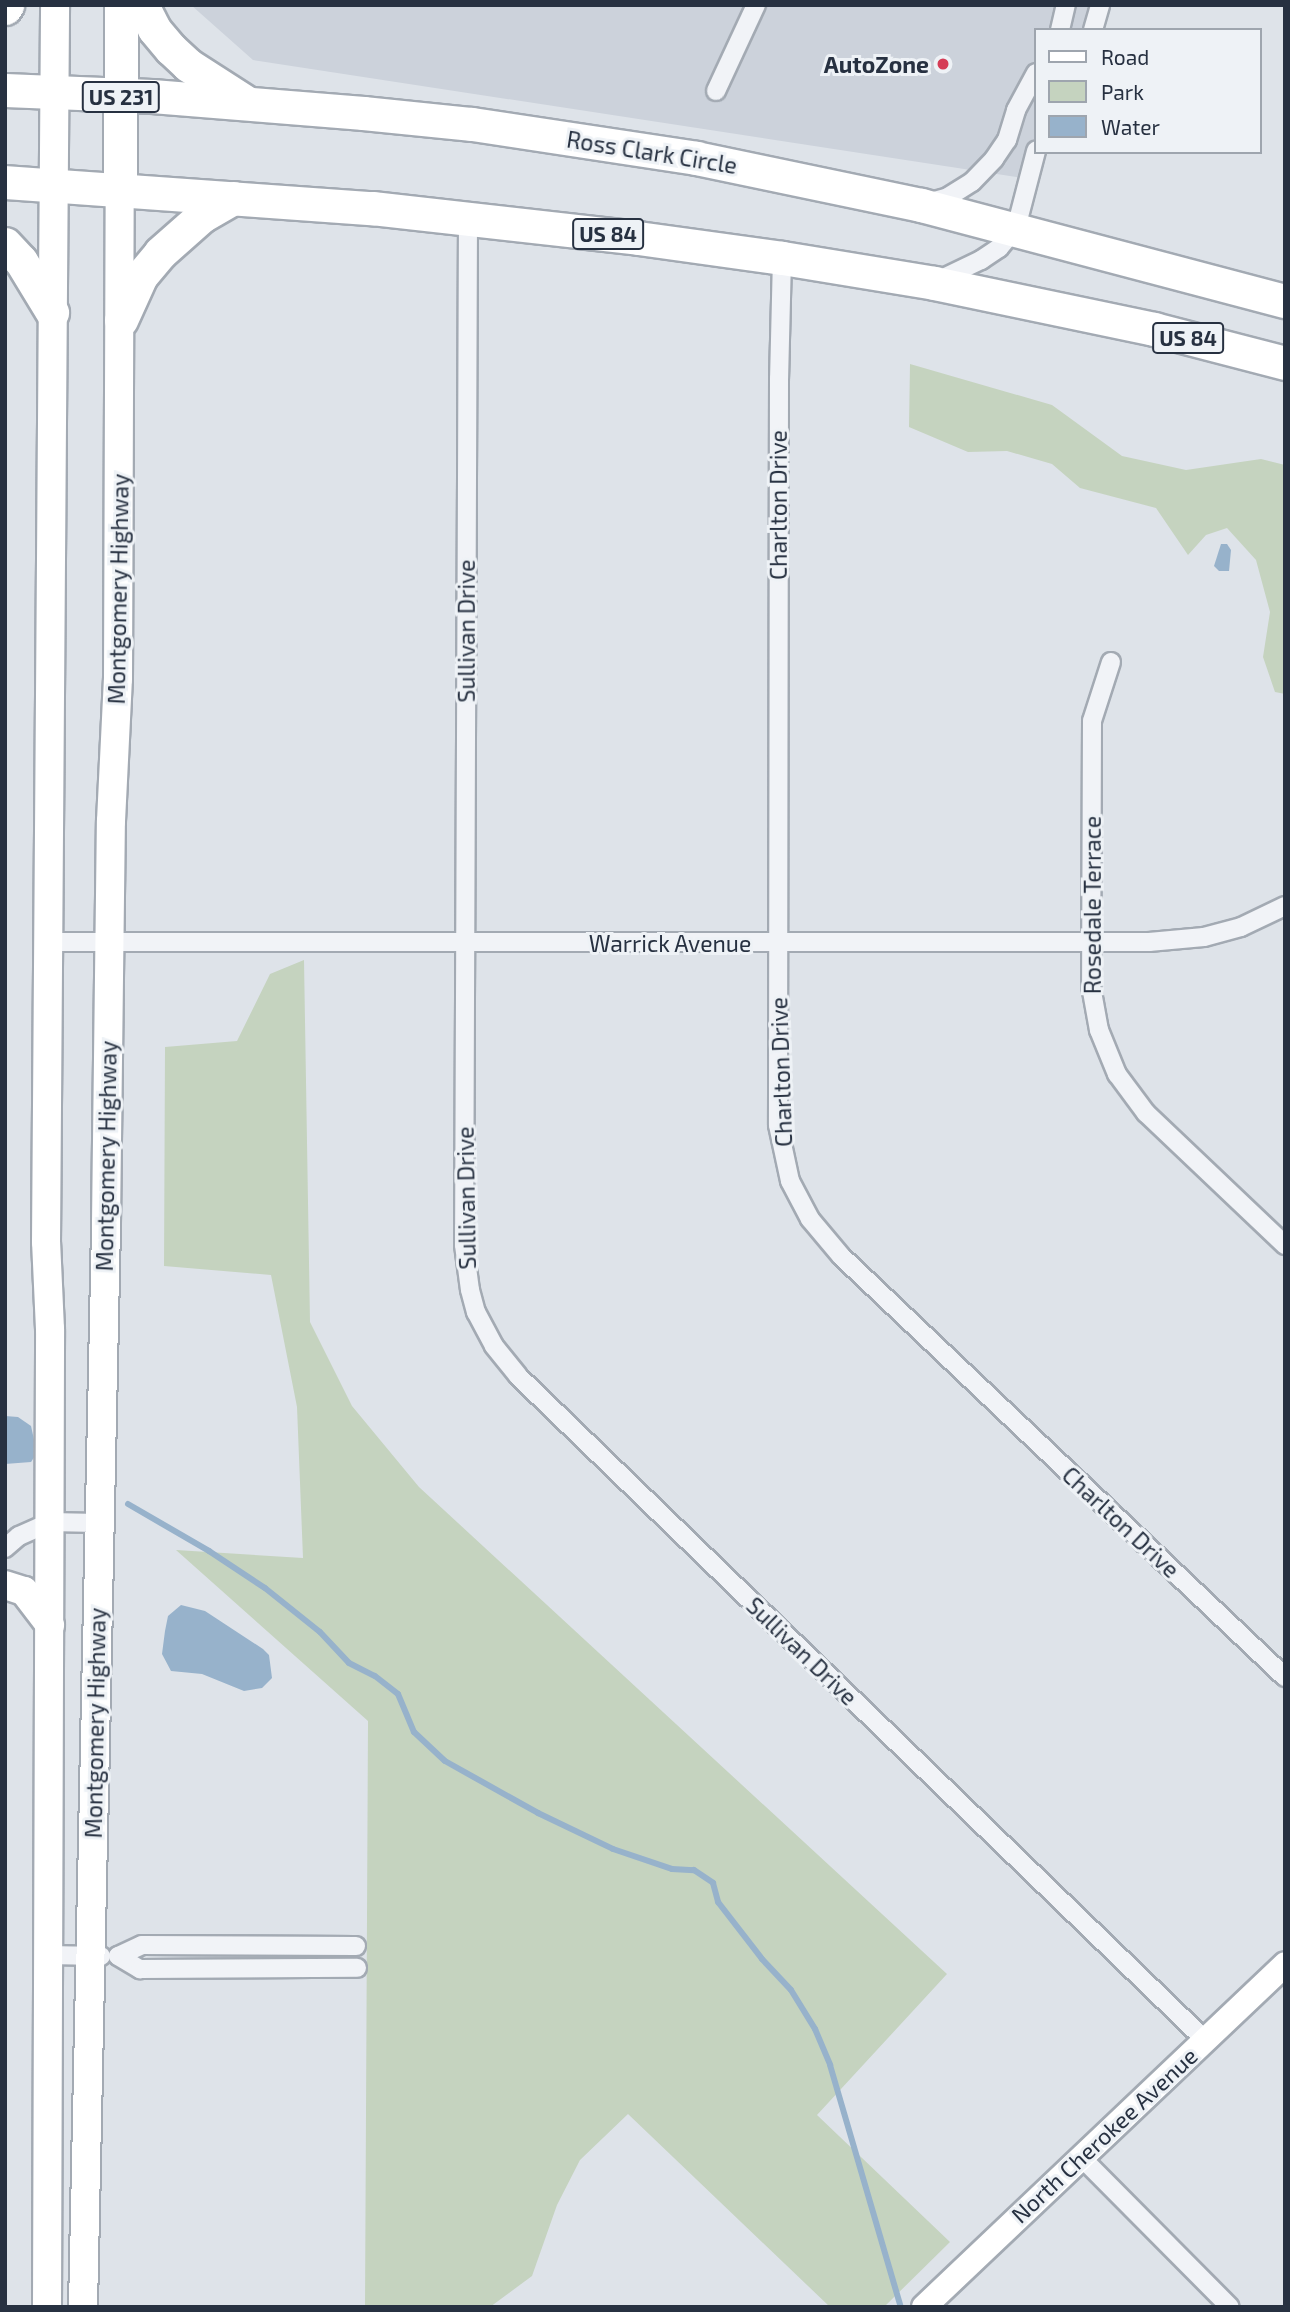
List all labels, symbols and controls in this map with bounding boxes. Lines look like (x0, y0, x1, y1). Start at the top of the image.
legend (1034, 28, 1262, 154)
text: Road (1101, 44, 1149, 69)
place label: AutoZone (824, 50, 929, 78)
marker: AutoZone (935, 56, 951, 72)
text: Park (1101, 79, 1144, 104)
road number: US 231 (81, 80, 161, 114)
text: Water (1101, 114, 1160, 139)
street label: Ross Clark Circle (565, 125, 739, 179)
road number: US 84 (571, 216, 645, 252)
road number: US 84 (1151, 320, 1225, 356)
street label: Charlton Drive (764, 430, 792, 580)
street label: Montgomery Highway (102, 473, 134, 705)
street label: Sullivan Drive (452, 559, 480, 703)
street label: Rosedale Terrace (1078, 816, 1106, 994)
street label: Warrick Avenue (588, 929, 752, 957)
street label: Charlton Drive (765, 997, 797, 1147)
street label: Montgomery Highway (90, 1040, 122, 1272)
street label: Sullivan Drive (451, 1126, 481, 1270)
street label: Charlton Drive (1057, 1461, 1185, 1583)
street label: Sullivan Drive (741, 1591, 863, 1711)
street label: Montgomery Highway (79, 1607, 111, 1839)
street label: North Cherokee Avenue (1005, 2041, 1203, 2229)

